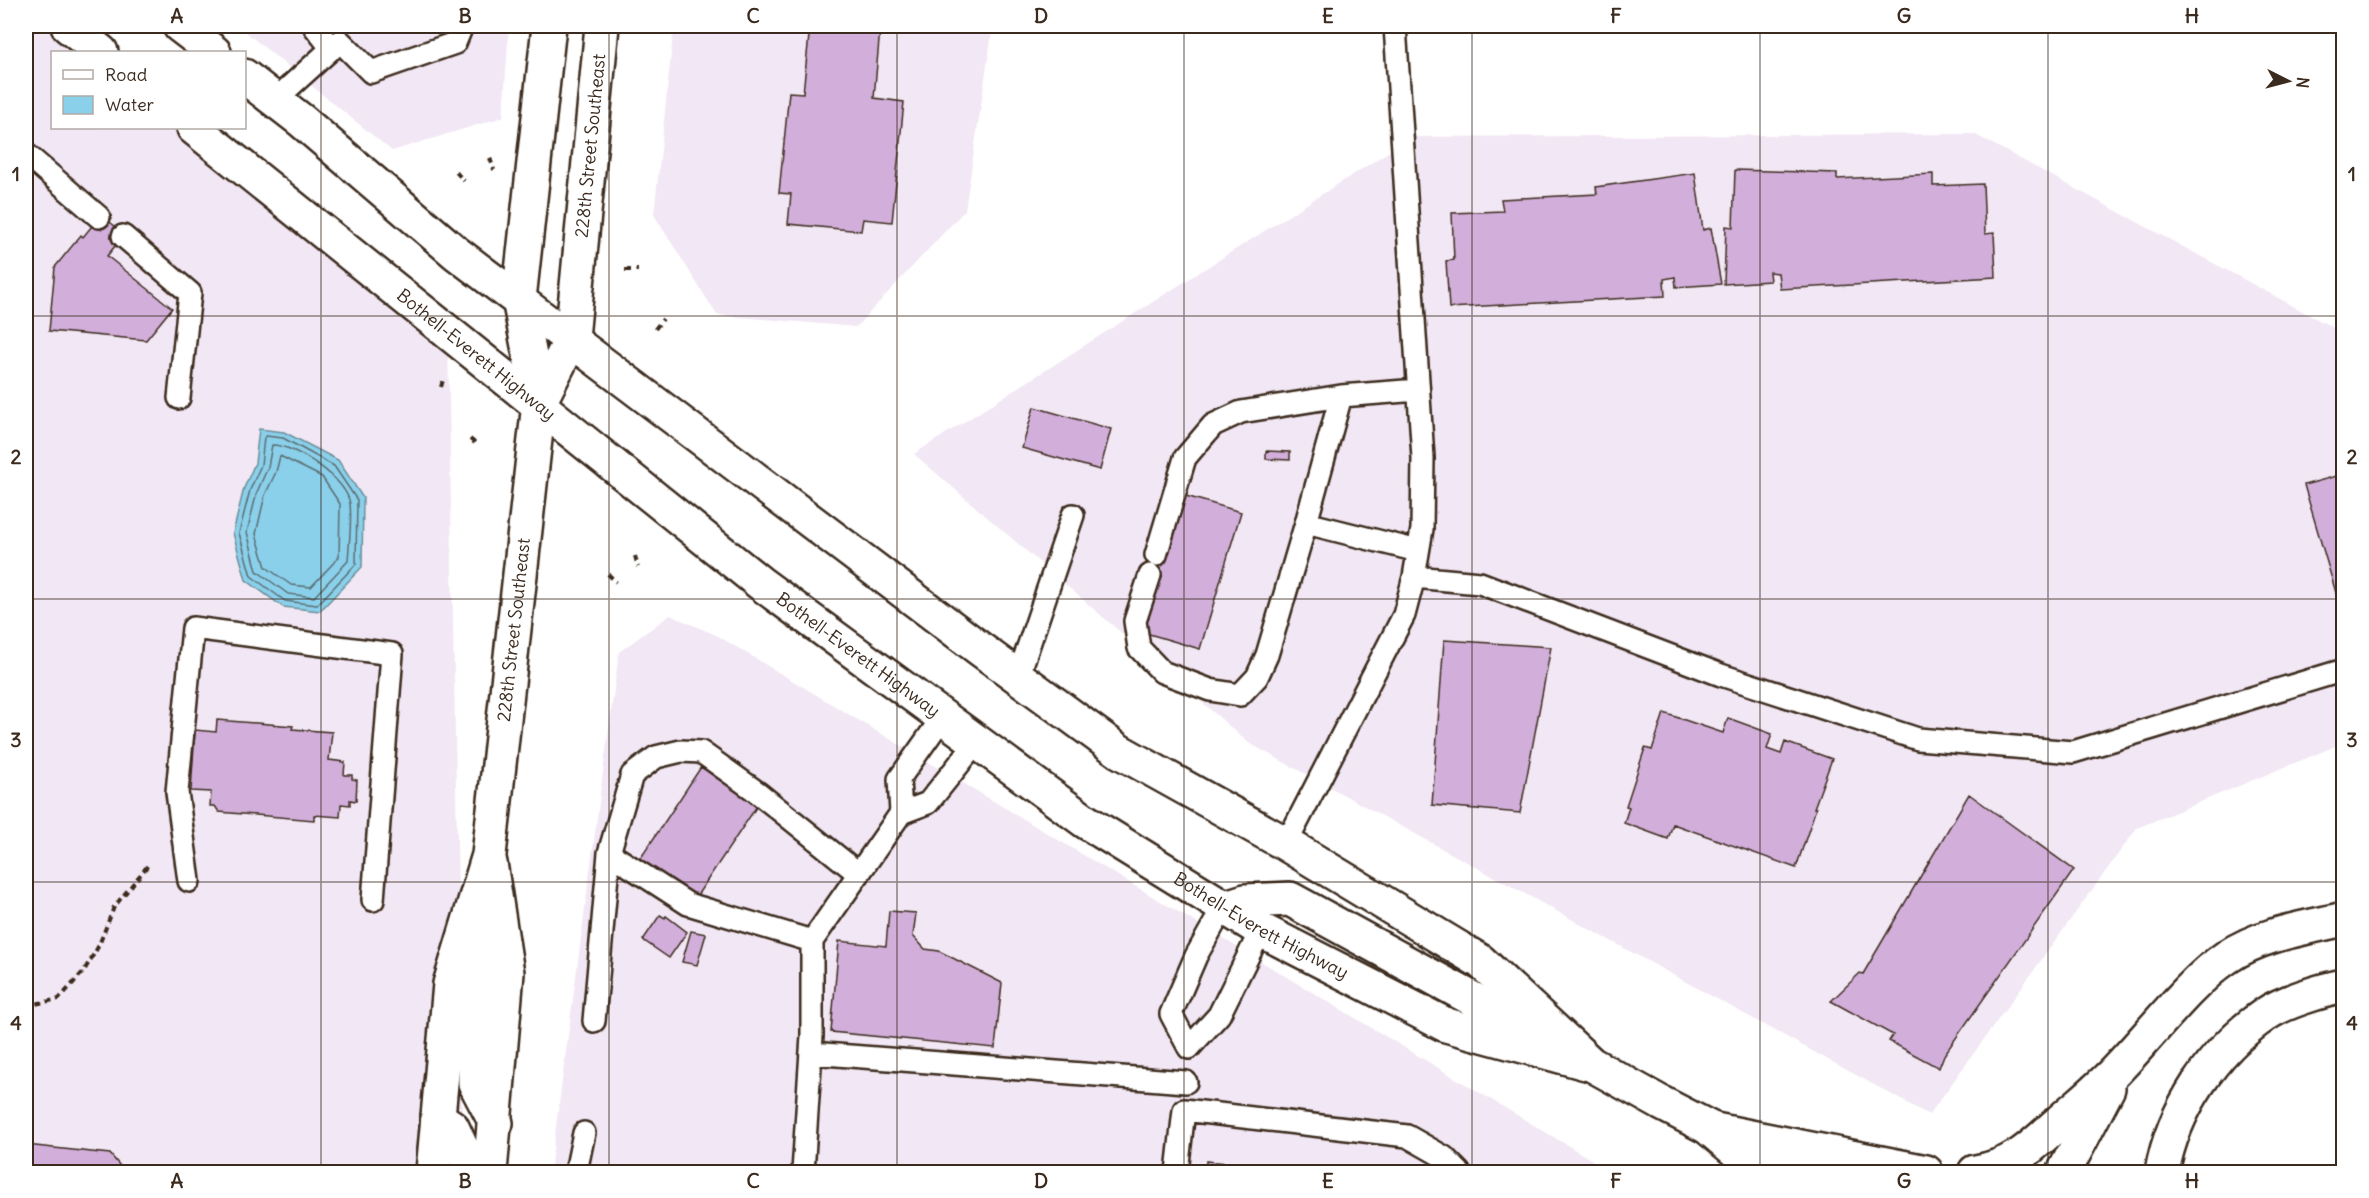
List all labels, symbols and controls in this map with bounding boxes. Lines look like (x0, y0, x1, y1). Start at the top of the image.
text: A (171, 3, 184, 28)
text: B (458, 3, 472, 28)
text: C (746, 3, 760, 28)
text: D (1034, 3, 1048, 28)
text: E (1322, 3, 1334, 28)
text: F (1610, 3, 1622, 28)
text: G (1897, 3, 1911, 28)
text: H (2185, 3, 2199, 28)
legend (51, 51, 246, 129)
north arrow (2258, 51, 2318, 111)
street label: 228th Street Southeast (570, 53, 610, 239)
text: Road (105, 63, 148, 86)
text: N (2292, 76, 2313, 89)
text: Water (105, 93, 155, 116)
text: 1 (12, 161, 20, 186)
text: 1 (2348, 161, 2356, 186)
street label: Bothell-Everett Highway (392, 284, 561, 425)
text: 2 (11, 444, 22, 469)
text: 2 (2347, 444, 2358, 469)
street label: 228th Street Southeast (492, 537, 535, 723)
street label: Bothell-Everett Highway (772, 587, 945, 722)
text: 3 (10, 727, 22, 752)
text: 3 (2346, 727, 2358, 752)
street label: Bothell-Everett Highway (1170, 867, 1352, 984)
text: 4 (10, 1010, 22, 1035)
text: 4 (2346, 1010, 2358, 1035)
text: A (171, 1168, 184, 1193)
text: B (458, 1168, 472, 1193)
text: C (746, 1168, 760, 1193)
text: D (1034, 1168, 1048, 1193)
text: E (1322, 1168, 1334, 1193)
text: F (1610, 1168, 1622, 1193)
text: G (1897, 1168, 1911, 1193)
text: H (2185, 1168, 2199, 1193)

